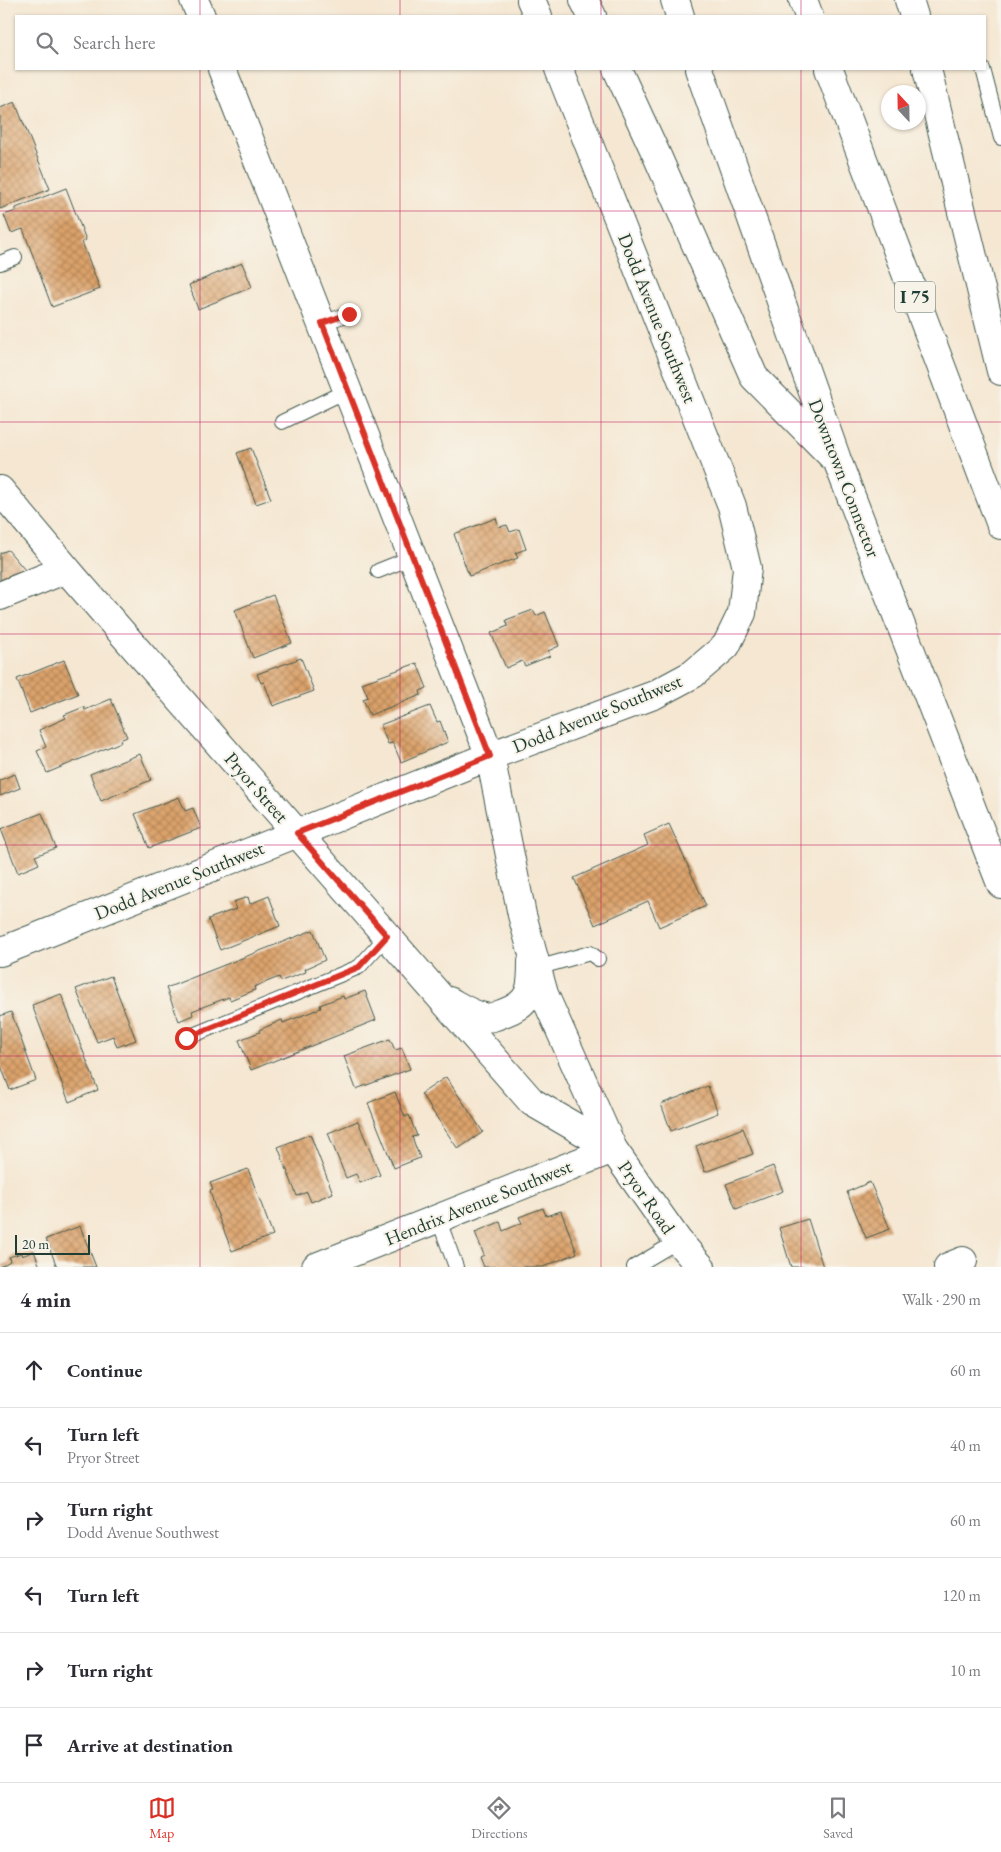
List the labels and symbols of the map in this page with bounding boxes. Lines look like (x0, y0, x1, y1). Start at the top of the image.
north arrow (881, 85, 926, 130)
street label: Dodd Avenue Southwest (612, 230, 703, 407)
road number: I 75 (895, 282, 935, 312)
route end (338, 303, 361, 326)
street label: Downtown Connector (803, 395, 887, 562)
street label: Dodd Avenue Southwest (509, 668, 686, 759)
street label: Pryor Street (219, 747, 294, 828)
street label: Dodd Avenue Southwest (91, 835, 268, 926)
route start (175, 1027, 198, 1050)
street label: Hendrix Avenue Southwest (381, 1154, 575, 1251)
street label: Pryor Road (612, 1156, 681, 1239)
scale bar (15, 1232, 90, 1255)

